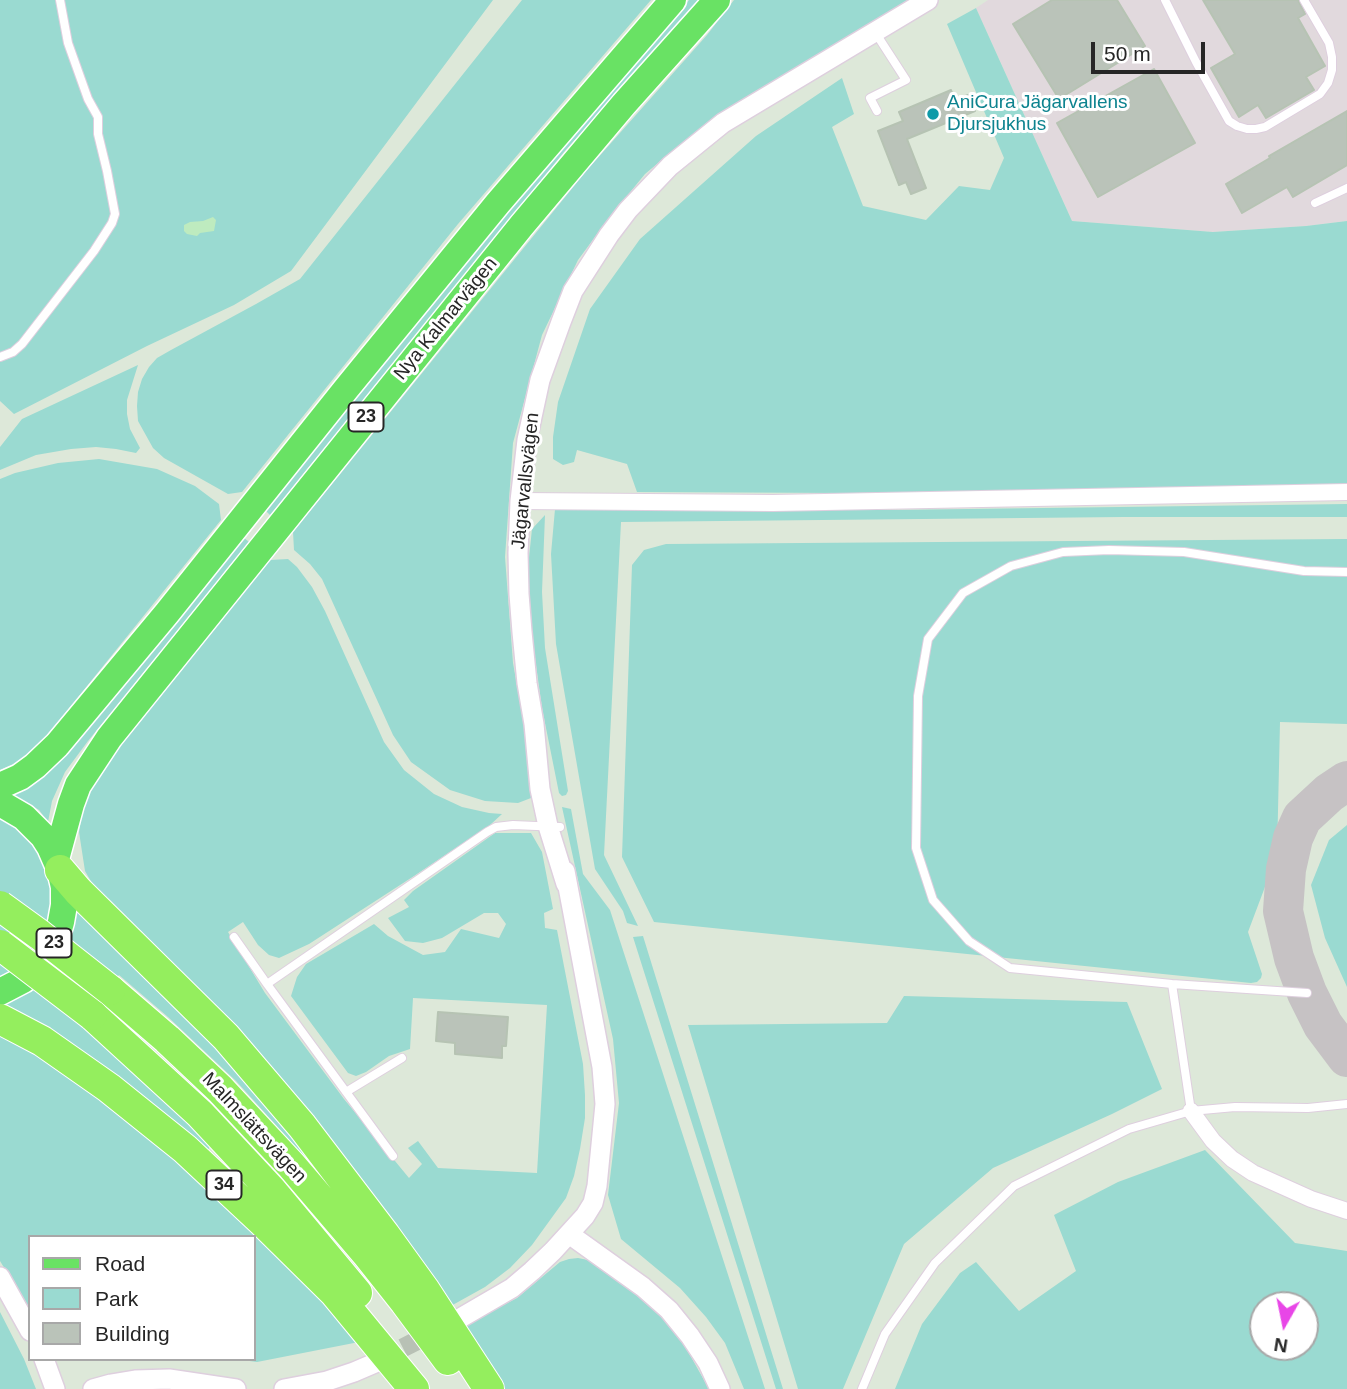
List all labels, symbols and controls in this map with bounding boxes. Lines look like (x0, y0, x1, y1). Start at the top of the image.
scale bar (1095, 28, 1209, 72)
text: 50 m (1104, 42, 1151, 65)
place label: AniCura Jägarvallens Djursjukhus (947, 92, 1128, 136)
marker: AniCura Jägarvallens Djursjukhus (925, 106, 941, 122)
street label: Nya Kalmarvägen (390, 253, 502, 385)
road number: 23 (348, 402, 384, 432)
street label: Jägarvallsvägen (507, 412, 545, 550)
road number: 23 (36, 928, 72, 958)
street label: Malmslättsvägen (197, 1068, 311, 1188)
road number: 34 (206, 1170, 242, 1200)
legend (28, 1235, 256, 1361)
text: Road (95, 1252, 145, 1275)
text: Park (95, 1287, 138, 1310)
north arrow (1249, 1291, 1319, 1361)
text: Building (95, 1322, 170, 1345)
text: N (1273, 1334, 1289, 1357)

